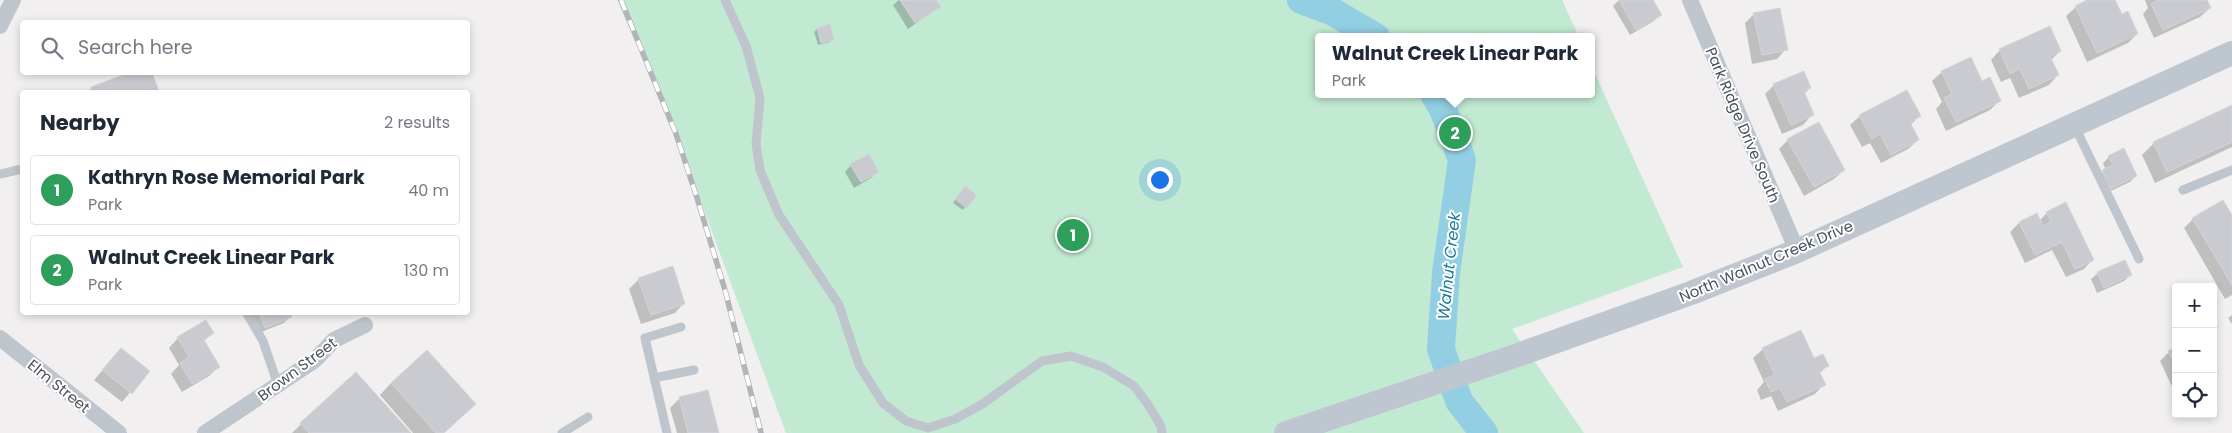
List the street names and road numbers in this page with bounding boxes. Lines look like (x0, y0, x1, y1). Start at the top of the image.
street label: Park Ridge Drive South (1701, 44, 1785, 206)
street label: North Walnut Creek Drive (1676, 215, 1856, 307)
street label: Brown Street (253, 332, 341, 406)
street label: Elm Street (23, 354, 95, 418)

